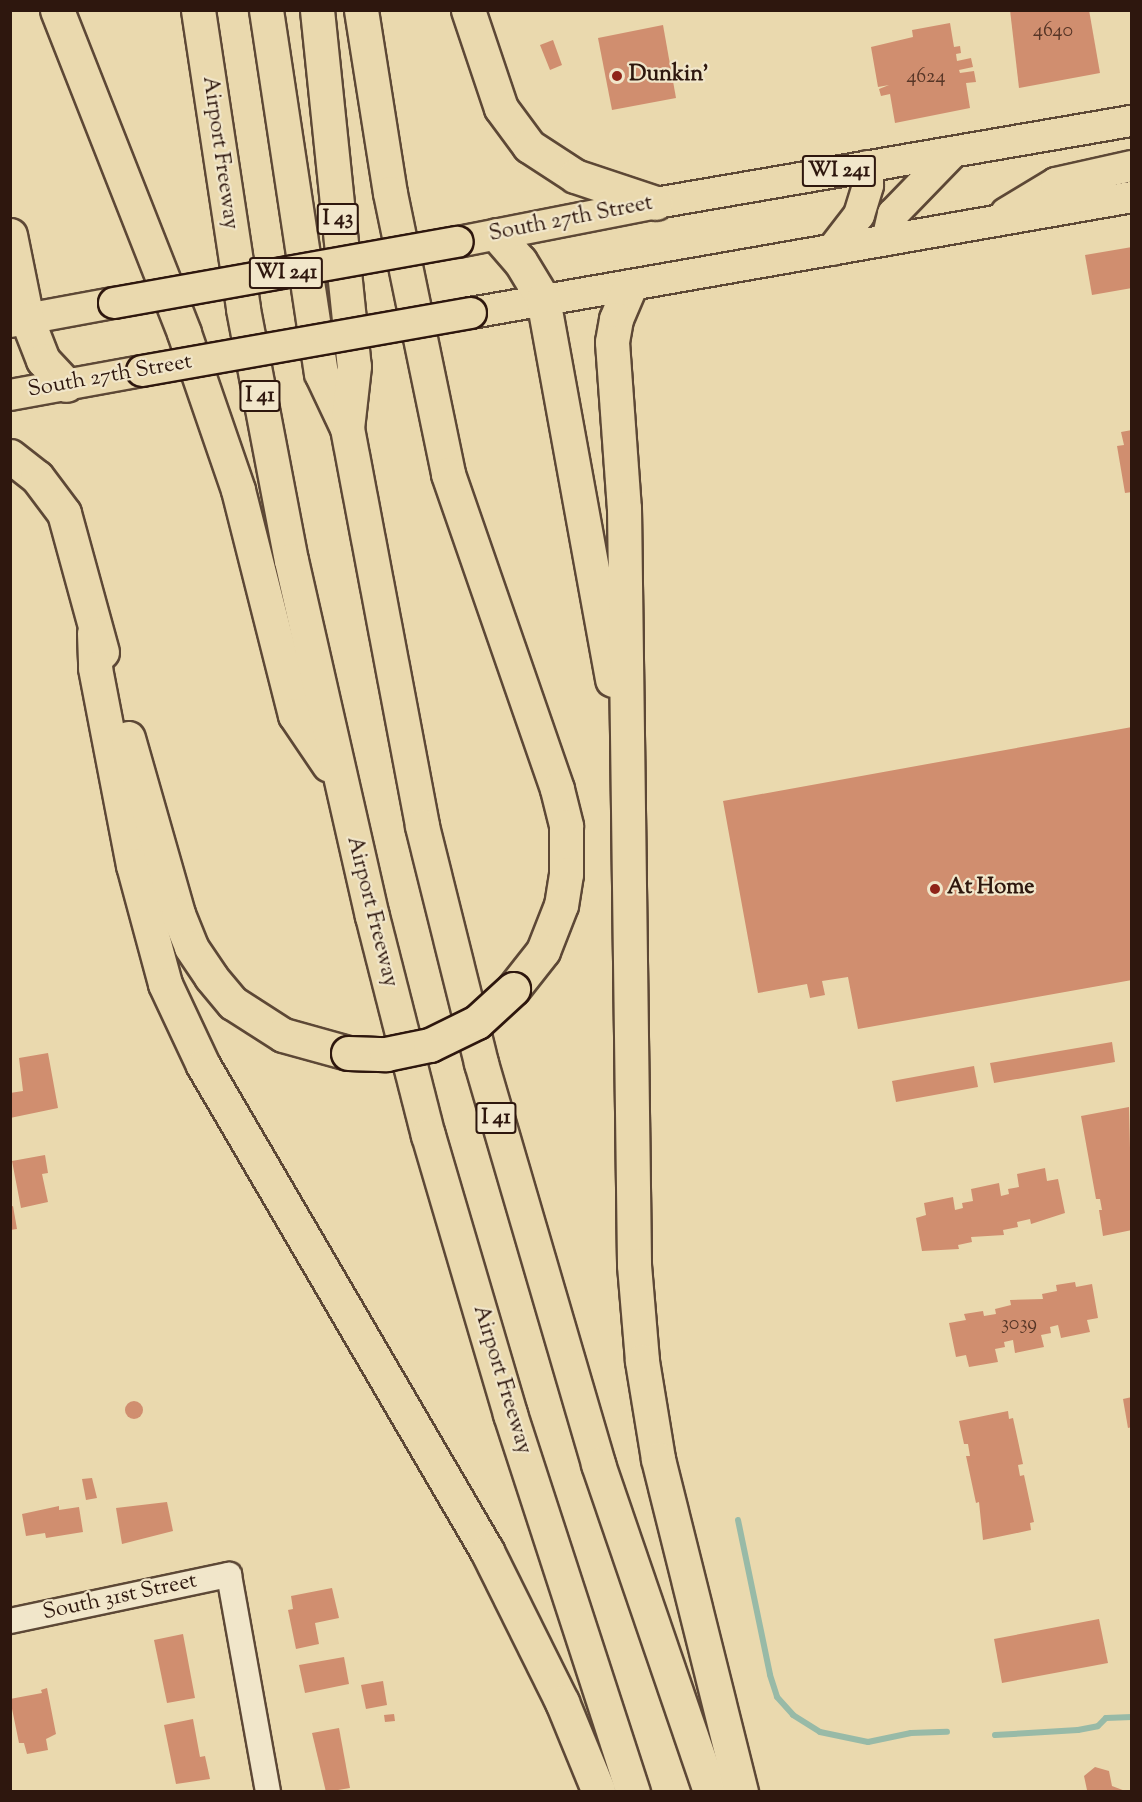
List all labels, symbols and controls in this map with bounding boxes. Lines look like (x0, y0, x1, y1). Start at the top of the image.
house number: 4640 (1033, 19, 1073, 43)
place label: Dunkin' (629, 63, 709, 89)
house number: 4624 (906, 65, 946, 89)
marker: Dunkin' (610, 69, 624, 83)
street label: Airport Freeway (195, 75, 243, 231)
road number: WI 241 (802, 153, 876, 189)
street label: South 27th Street (487, 191, 655, 249)
road number: I 43 (316, 201, 360, 237)
road number: WI 241 (248, 255, 324, 291)
street label: South 27th Street (26, 350, 194, 404)
road number: I 41 (239, 378, 281, 414)
street label: Airport Freeway (340, 834, 402, 990)
place label: At Home (947, 876, 1035, 902)
marker: At Home (928, 882, 942, 896)
road number: I 41 (475, 1100, 517, 1136)
street label: Airport Freeway (466, 1302, 536, 1458)
house number: 3039 (1001, 1312, 1037, 1336)
street label: South 31st Street (40, 1569, 200, 1627)

